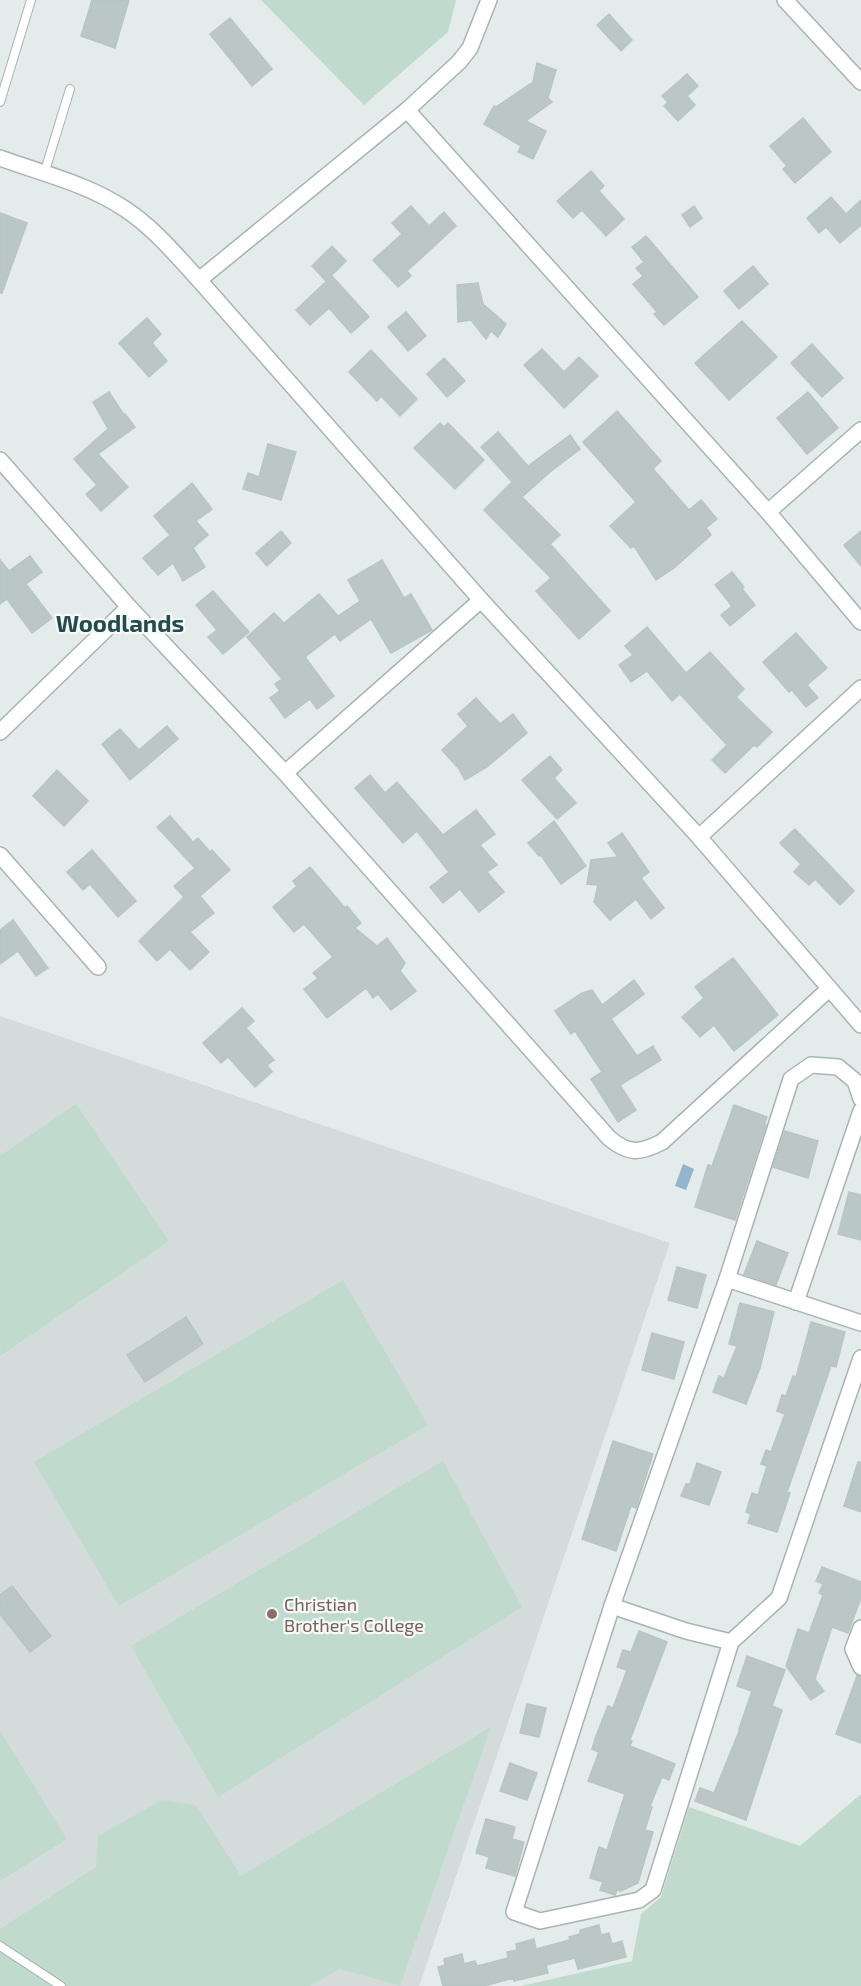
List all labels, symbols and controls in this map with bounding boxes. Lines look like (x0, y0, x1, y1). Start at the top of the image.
district label: Woodlands (56, 608, 184, 637)
place label: Christian Brother's College (284, 1593, 424, 1636)
marker: Christian Brother's College (265, 1607, 279, 1621)

